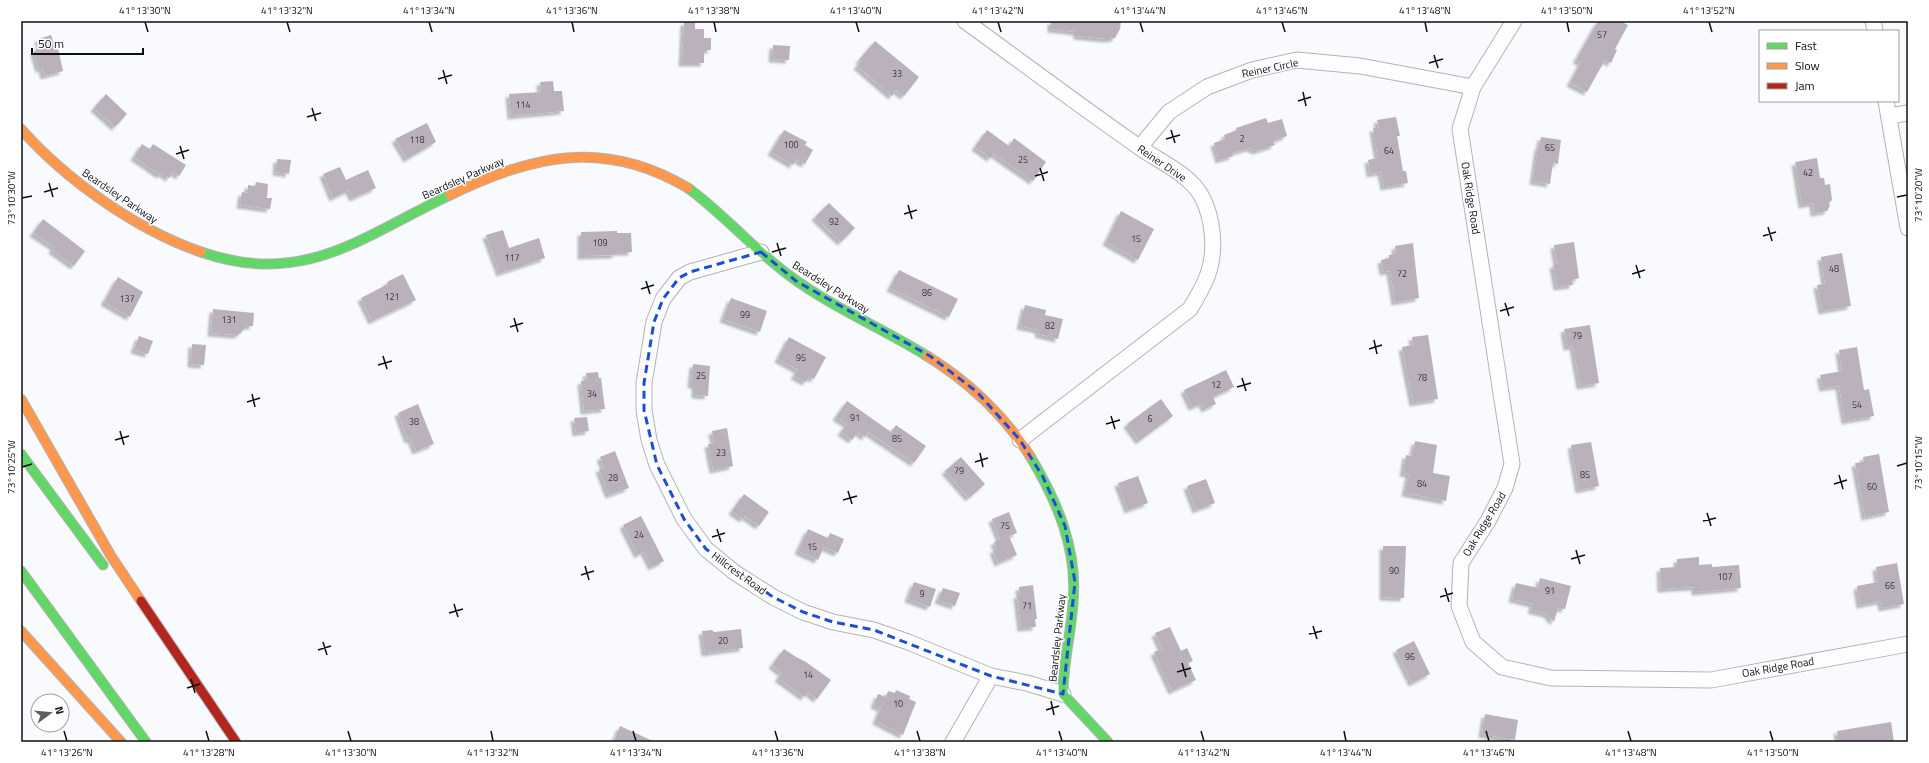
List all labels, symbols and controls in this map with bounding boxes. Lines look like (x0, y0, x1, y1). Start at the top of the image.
text: 41°13'30"N (119, 3, 171, 18)
text: 41°13'32"N (261, 3, 313, 18)
text: 41°13'34"N (403, 3, 455, 18)
text: 41°13'36"N (546, 3, 598, 18)
text: 41°13'38"N (688, 3, 740, 18)
text: 41°13'40"N (830, 3, 882, 18)
text: 41°13'42"N (972, 3, 1024, 18)
text: 41°13'44"N (1114, 3, 1166, 18)
text: 41°13'46"N (1256, 3, 1308, 18)
text: 41°13'48"N (1399, 3, 1451, 18)
text: 41°13'50"N (1541, 3, 1593, 18)
text: 41°13'52"N (1683, 3, 1735, 18)
house number: 57 (1597, 28, 1607, 41)
scale bar (32, 30, 143, 56)
legend (1759, 30, 1899, 102)
text: 50 m (38, 34, 64, 53)
text: Fast (1795, 36, 1818, 55)
street label: Reiner Circle (1240, 54, 1300, 82)
text: Slow (1795, 56, 1820, 75)
house number: 33 (892, 67, 902, 80)
text: Jam (1795, 76, 1815, 95)
house number: 114 (515, 98, 531, 111)
house number: 2 (1239, 132, 1245, 145)
house number: 118 (409, 133, 425, 146)
house number: 100 (783, 138, 799, 151)
street label: Reiner Drive (1134, 141, 1190, 186)
house number: 65 (1545, 141, 1555, 154)
house number: 64 (1384, 144, 1394, 157)
street label: Beardsley Parkway (419, 152, 507, 203)
house number: 25 (1018, 153, 1028, 166)
street label: Oak Ridge Road (1457, 161, 1485, 235)
street label: Beardsley Parkway (79, 165, 162, 228)
house number: 42 (1803, 166, 1813, 179)
text: 73°10'20"W (1911, 168, 1926, 222)
text: 73°10'30"W (4, 171, 19, 225)
house number: 92 (829, 215, 839, 228)
house number: 15 (1131, 232, 1141, 245)
house number: 109 (592, 236, 608, 249)
house number: 117 (504, 251, 520, 264)
street label: Beardsley Parkway (789, 257, 873, 318)
house number: 48 (1829, 262, 1839, 275)
house number: 72 (1397, 267, 1407, 280)
house number: 86 (922, 286, 932, 299)
house number: 121 (384, 290, 400, 303)
house number: 137 (119, 292, 135, 305)
house number: 99 (740, 308, 750, 321)
house number: 131 (221, 313, 237, 326)
house number: 82 (1045, 319, 1055, 332)
house number: 79 (1572, 329, 1582, 342)
house number: 95 (796, 351, 806, 364)
house number: 25 (696, 369, 706, 382)
house number: 78 (1417, 371, 1427, 384)
house number: 12 (1211, 378, 1221, 391)
house number: 34 (587, 387, 597, 400)
house number: 54 (1852, 398, 1862, 411)
house number: 91 (850, 411, 860, 424)
house number: 6 (1147, 412, 1153, 425)
house number: 38 (409, 415, 419, 428)
house number: 85 (892, 432, 902, 445)
text: 73°10'15"W (1911, 436, 1926, 490)
text: 73°10'25"W (4, 440, 19, 494)
house number: 23 (716, 446, 726, 459)
house number: 79 (954, 464, 964, 477)
house number: 85 (1580, 468, 1590, 481)
house number: 28 (608, 471, 618, 484)
house number: 84 (1417, 477, 1427, 490)
house number: 60 (1867, 480, 1877, 493)
street label: Oak Ridge Road (1458, 488, 1510, 559)
house number: 75 (1000, 519, 1010, 532)
house number: 24 (634, 528, 644, 541)
house number: 15 (807, 540, 817, 553)
street label: Hillcrest Road (708, 548, 770, 598)
house number: 90 (1389, 564, 1399, 577)
house number: 107 (1717, 570, 1733, 583)
house number: 66 (1885, 579, 1895, 592)
house number: 91 (1545, 584, 1555, 597)
house number: 9 (919, 587, 925, 600)
street label: Beardsley Parkway (1044, 593, 1070, 683)
house number: 71 (1022, 599, 1032, 612)
house number: 20 (718, 634, 728, 647)
house number: 96 (1405, 650, 1415, 663)
street label: Oak Ridge Road (1741, 653, 1815, 681)
house number: 14 (803, 668, 813, 681)
north arrow (30, 693, 70, 733)
house number: 10 (893, 697, 903, 710)
text: N (51, 704, 68, 716)
text: 41°13'26"N (41, 745, 93, 760)
text: 41°13'28"N (183, 745, 235, 760)
text: 41°13'30"N (325, 745, 377, 760)
text: 41°13'32"N (467, 745, 519, 760)
text: 41°13'34"N (610, 745, 662, 760)
text: 41°13'36"N (752, 745, 804, 760)
text: 41°13'38"N (894, 745, 946, 760)
text: 41°13'40"N (1036, 745, 1088, 760)
text: 41°13'42"N (1178, 745, 1230, 760)
text: 41°13'44"N (1320, 745, 1372, 760)
text: 41°13'46"N (1463, 745, 1515, 760)
text: 41°13'48"N (1605, 745, 1657, 760)
text: 41°13'50"N (1747, 745, 1799, 760)

